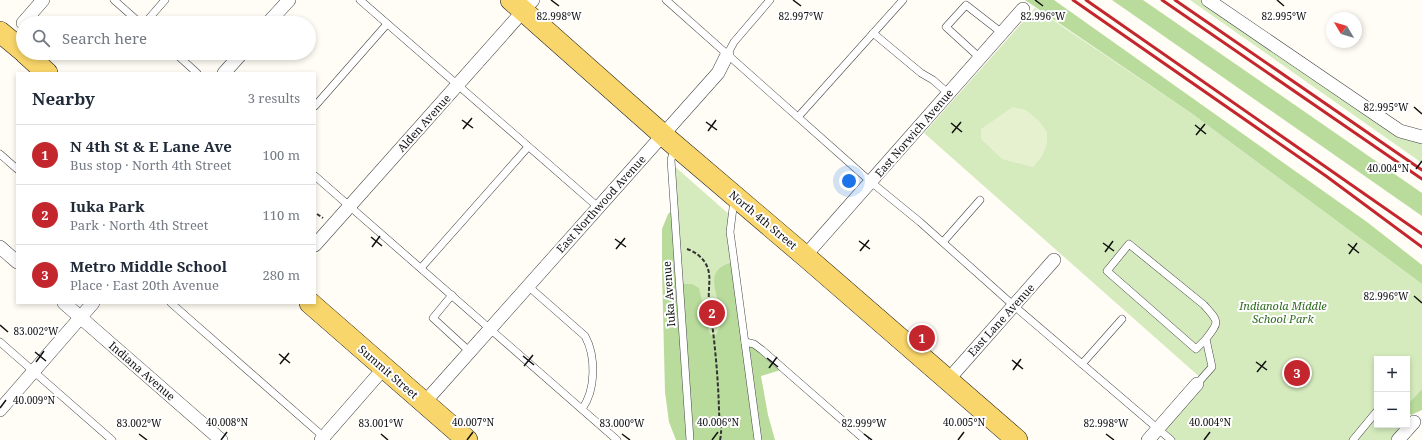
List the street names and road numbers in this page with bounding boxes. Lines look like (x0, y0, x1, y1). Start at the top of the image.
street label: East Norwich Avenue (871, 85, 956, 180)
street label: Alden Avenue (394, 90, 454, 155)
street label: East Northwood Avenue (553, 152, 649, 256)
street label: North 4th Street (726, 187, 800, 252)
street label: Iuka Avenue (659, 261, 678, 327)
street label: East Lane Avenue (964, 280, 1037, 359)
street label: Indiana Avenue (106, 338, 179, 404)
street label: Summit Street (355, 341, 422, 402)

